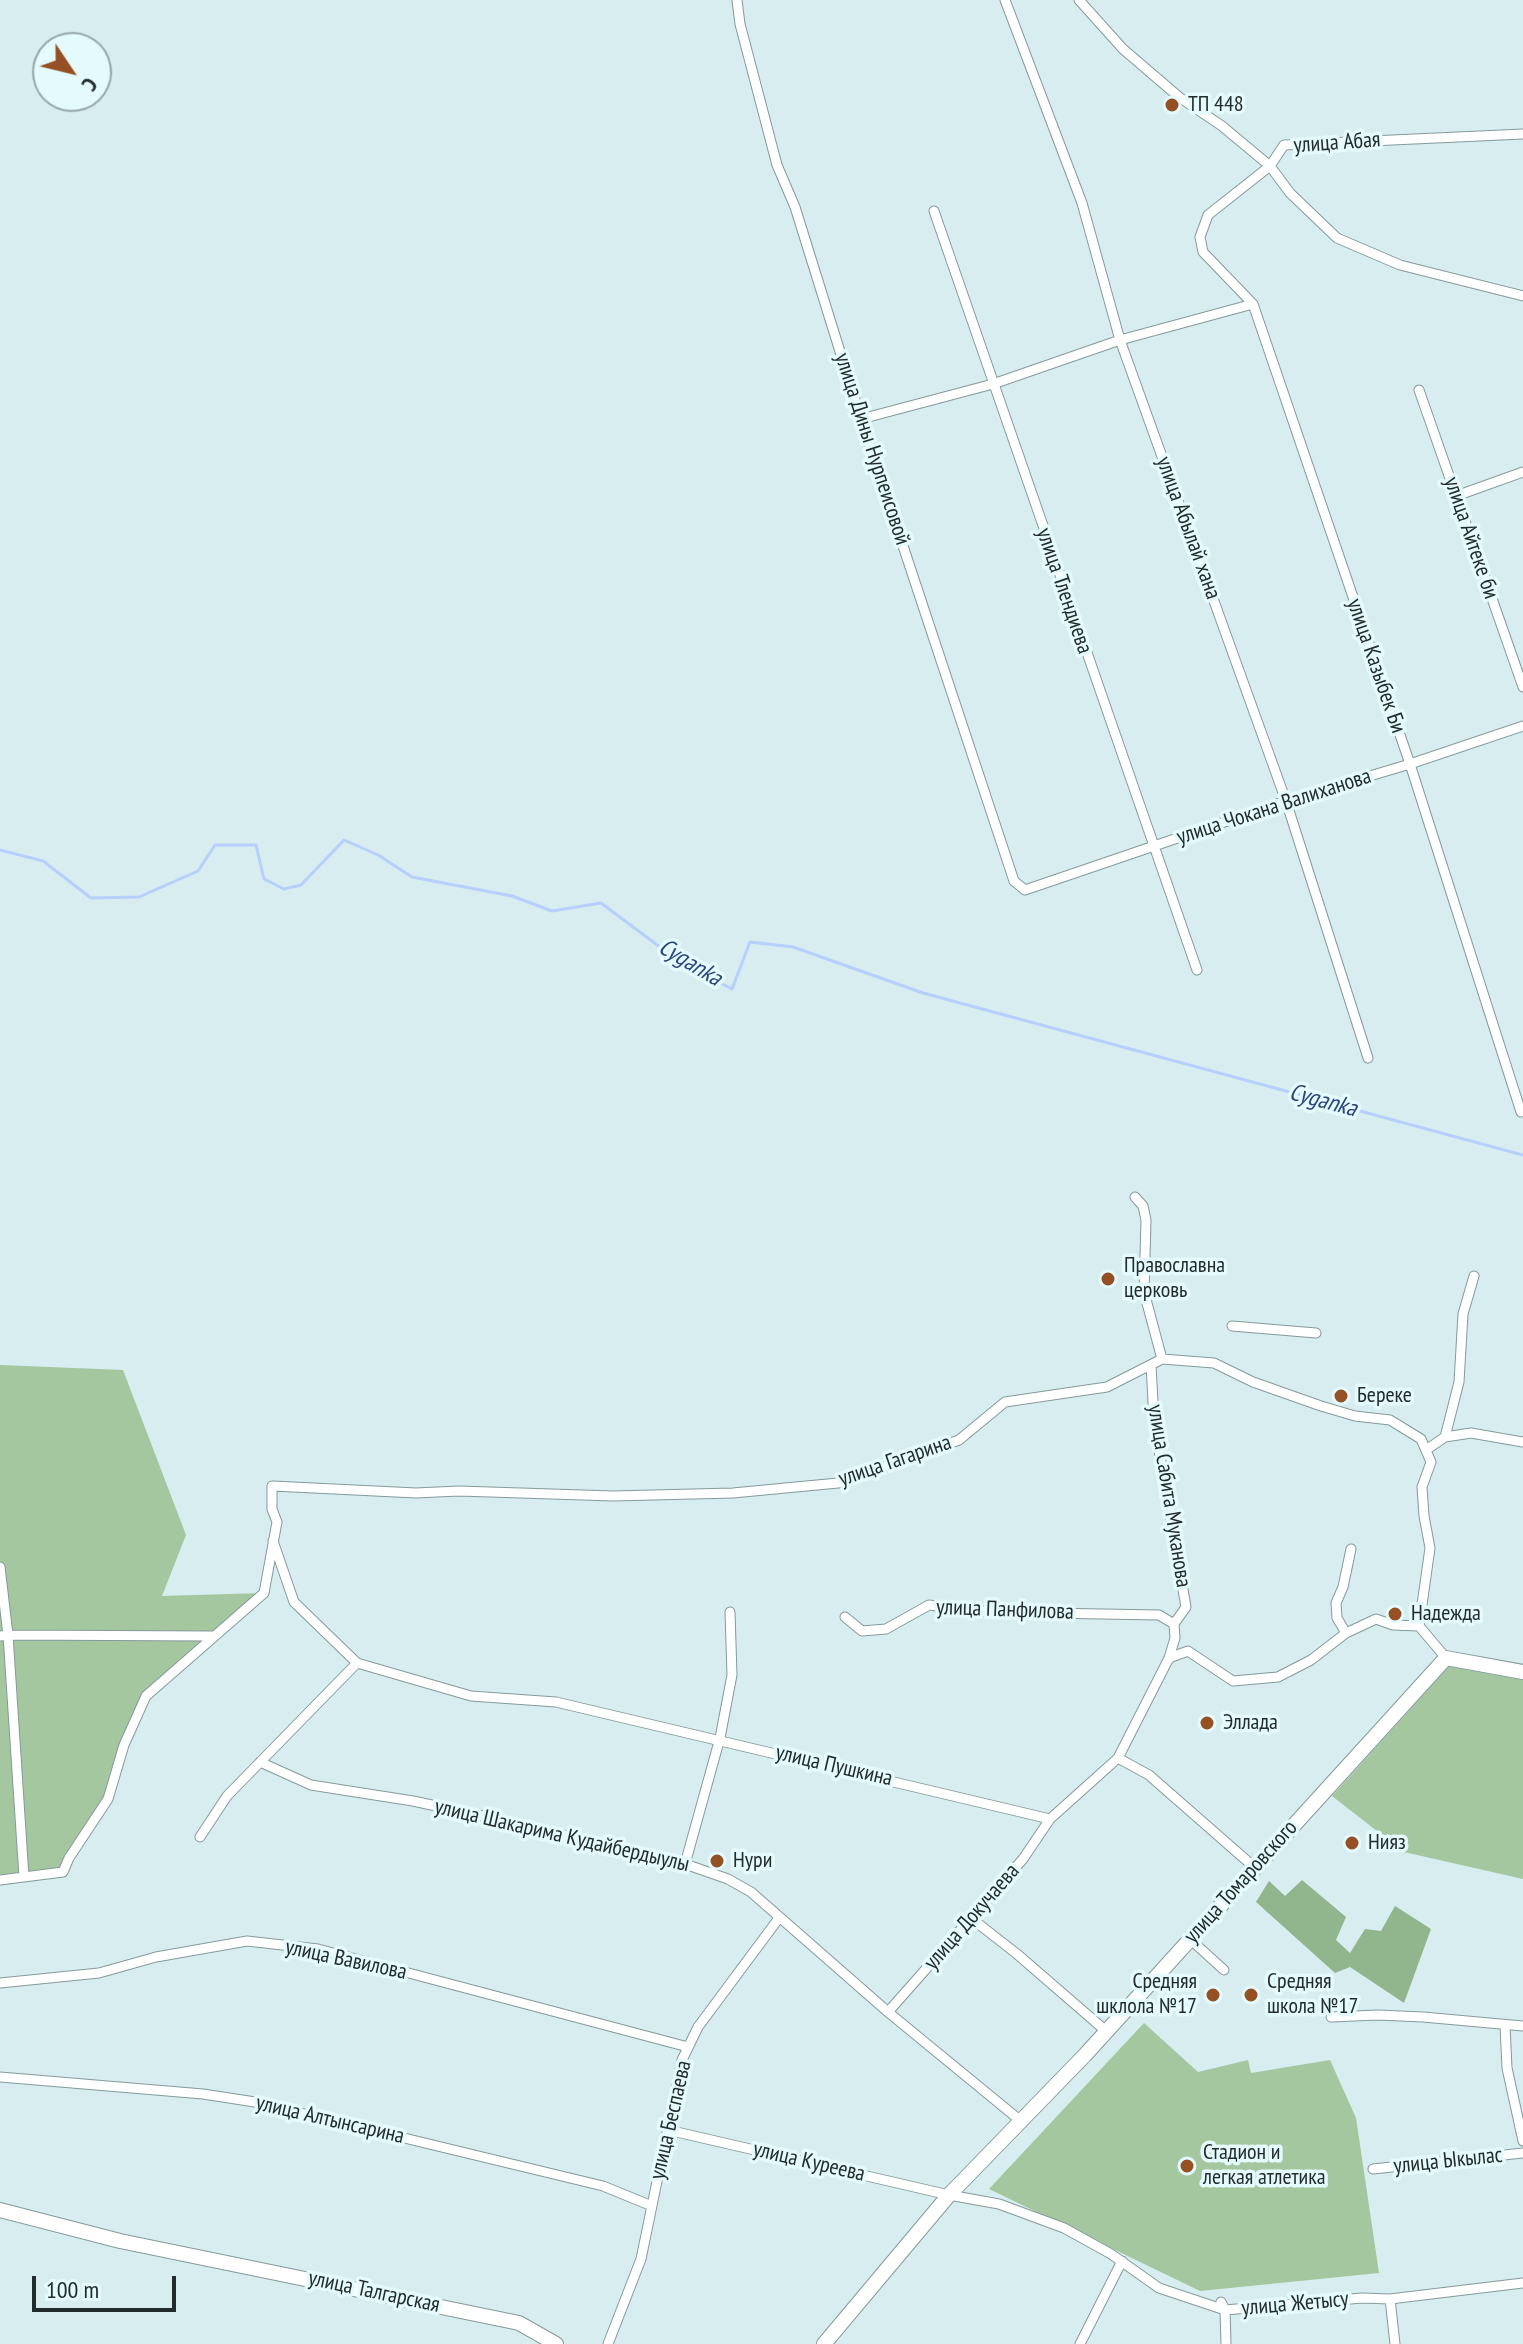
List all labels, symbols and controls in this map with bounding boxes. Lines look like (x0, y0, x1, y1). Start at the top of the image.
north arrow (32, 32, 112, 112)
text: С (76, 72, 104, 97)
place label: ТП 448 (1188, 92, 1244, 118)
marker: ТП 448 (1163, 96, 1181, 114)
street label: улица Абая (1293, 127, 1381, 159)
street label: улица Дины Нурпеисовой (829, 350, 915, 548)
street label: улица Абылай хана (1150, 453, 1226, 603)
street label: улица Айтеке би (1438, 474, 1504, 602)
street label: улица Тлендиева (1030, 525, 1098, 657)
street label: улица Казыбек Би (1341, 595, 1411, 737)
street label: улица Чокана Валиханова (1174, 763, 1374, 851)
water label: Cyganka (653, 933, 727, 993)
water label: Cyganka (1286, 1078, 1360, 1124)
place label: Православна церковь (1124, 1253, 1225, 1304)
marker: Православна церковь (1099, 1270, 1117, 1288)
place label: Береке (1357, 1383, 1412, 1409)
marker: Береке (1332, 1387, 1350, 1405)
street label: улица Сабита Муканова (1142, 1403, 1196, 1589)
street label: улица Гагарина (835, 1429, 955, 1493)
street label: улица Панфилова (936, 1594, 1074, 1626)
place label: Надежда (1411, 1601, 1481, 1627)
marker: Надежда (1386, 1605, 1404, 1623)
place label: Эллада (1223, 1710, 1278, 1736)
marker: Эллада (1198, 1714, 1216, 1732)
street label: улица Пушкина (773, 1740, 895, 1792)
street label: улица Шакарима Кудайбердыулы (432, 1794, 692, 1878)
street label: улица Томаровского (1179, 1815, 1303, 1949)
place label: Нияз (1368, 1830, 1406, 1856)
marker: Нияз (1343, 1834, 1361, 1852)
place label: Нури (733, 1848, 772, 1874)
marker: Нури (708, 1852, 726, 1870)
street label: улица Докучаева (919, 1859, 1025, 1975)
street label: улица Вавилова (283, 1934, 409, 1986)
place label: Средняя шклола №17 (1096, 1969, 1197, 2020)
place label: Средняя школа №17 (1267, 1969, 1358, 2020)
marker: Средняя шклола №17 (1204, 1986, 1222, 2004)
marker: Средняя школа №17 (1242, 1986, 1260, 2004)
street label: улица Беспаева (644, 2058, 698, 2182)
street label: улица Алтынсарина (253, 2090, 407, 2150)
street label: улица Куреева (750, 2136, 868, 2188)
place label: Стадион и легкая атлетика (1203, 2140, 1326, 2192)
street label: улица Ыкылас (1392, 2142, 1504, 2180)
marker: Стадион и легкая атлетика (1178, 2157, 1196, 2175)
scale bar (36, 2260, 180, 2310)
street label: улица Талгарская (306, 2265, 442, 2319)
text: 100 m (46, 2274, 99, 2305)
street label: улица Жетысу (1240, 2286, 1350, 2322)

